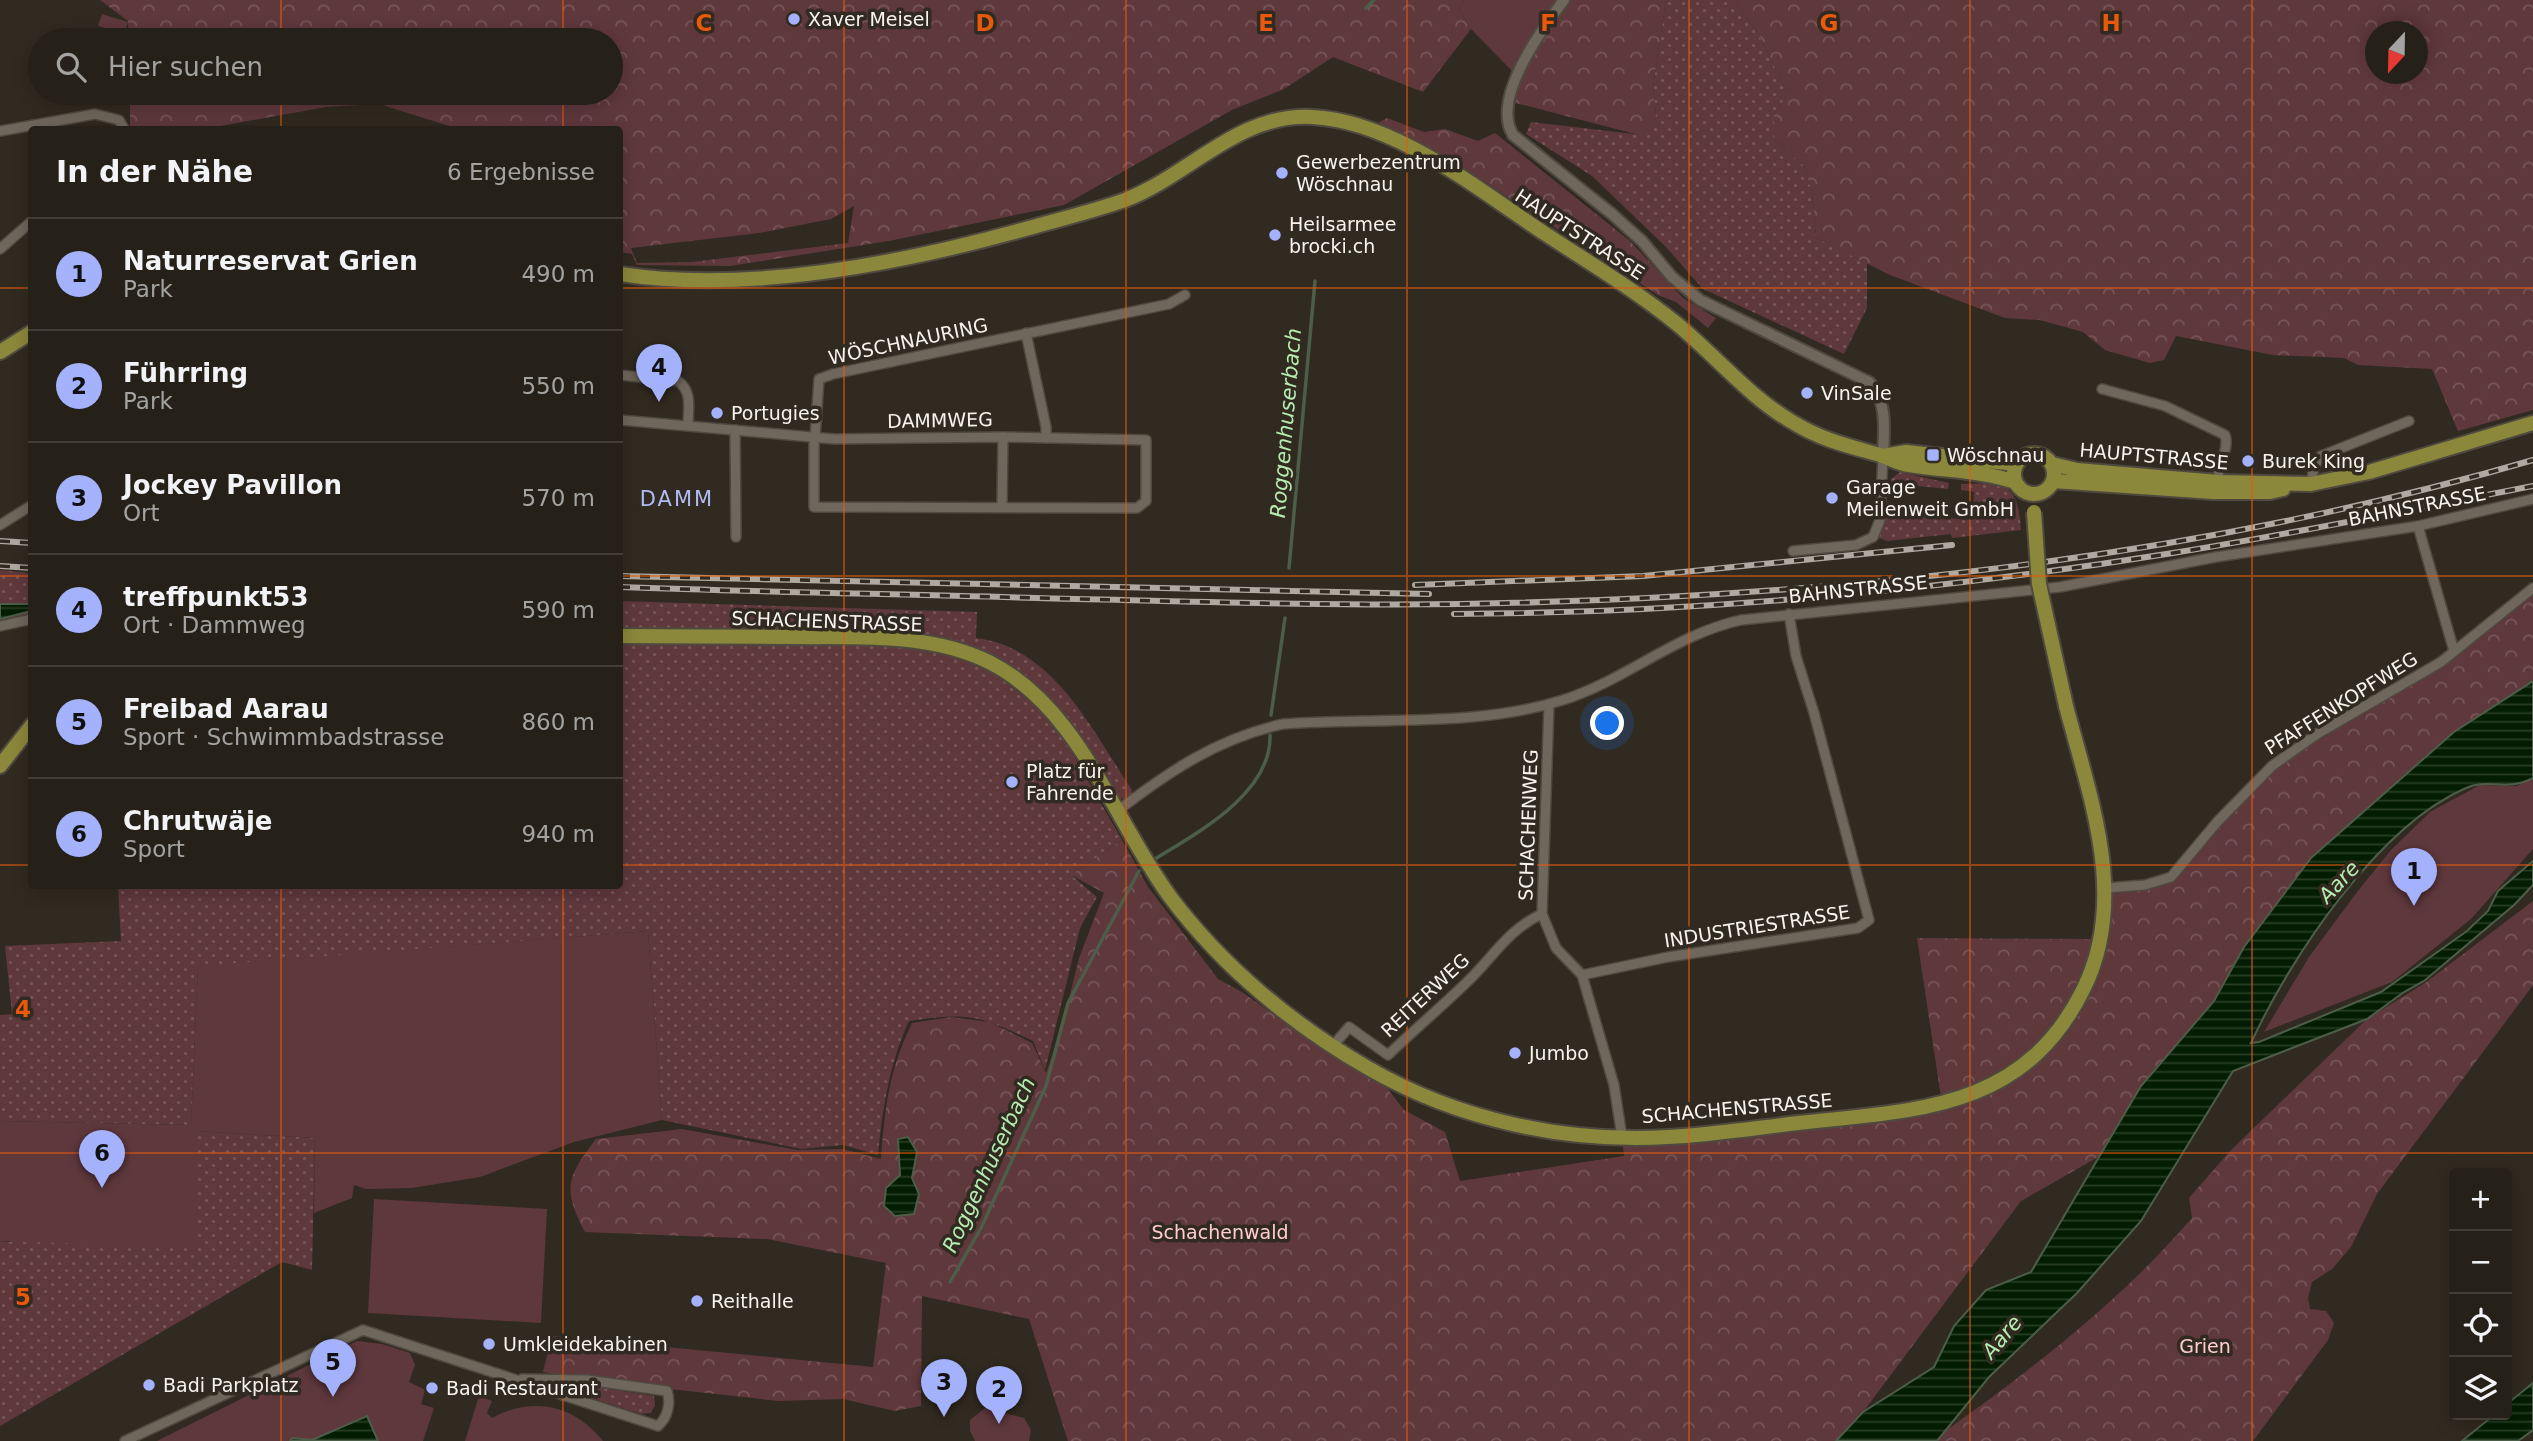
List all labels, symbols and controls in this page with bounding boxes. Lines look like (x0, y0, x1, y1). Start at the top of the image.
place label: Xaver Meisel (808, 8, 930, 30)
text: C (696, 10, 712, 36)
text: D (975, 10, 995, 36)
text: E (1258, 10, 1274, 36)
text: F (1540, 10, 1556, 36)
text: G (1820, 10, 1838, 36)
text: H (2101, 10, 2121, 36)
marker: Xaver Meisel (786, 11, 802, 27)
north arrow (2365, 21, 2428, 84)
search box (28, 28, 623, 105)
icon: search (52, 48, 90, 86)
text: Hier suchen (108, 52, 263, 82)
place label: Gewerbezentrum Wöschnau (1296, 151, 1461, 195)
text: In der Nähe (56, 154, 253, 189)
text: 6 Ergebnisse (447, 159, 595, 185)
marker: Gewerbezentrum Wöschnau (1274, 165, 1290, 181)
street label: HAUPTSTRASSE (1511, 184, 1649, 284)
place label: Heilsarmee brocki.ch (1289, 213, 1396, 257)
marker: Heilsarmee brocki.ch (1267, 227, 1283, 243)
text: Naturreservat Grien (123, 246, 418, 276)
text: 1 (71, 261, 87, 287)
text: 490 m (521, 261, 595, 287)
text: Park (123, 276, 173, 302)
street label: WÖSCHNAURING (826, 313, 990, 369)
water label: Roggenhuserbach (1266, 327, 1306, 519)
pin: 4 (636, 344, 682, 402)
text: Führring (123, 358, 248, 388)
text: 2 (71, 373, 87, 399)
text: 550 m (521, 373, 595, 399)
place label: VinSale (1821, 382, 1892, 404)
marker: VinSale (1799, 385, 1815, 401)
text: Park (123, 388, 173, 414)
place label: Portugies (731, 402, 820, 424)
marker: Portugies (709, 405, 725, 421)
street label: DAMMWEG (887, 408, 993, 432)
street label: HAUPTSTRASSE (2079, 439, 2229, 473)
place label: Wöschnau (1947, 444, 2044, 466)
marker: Wöschnau (1925, 447, 1941, 463)
place label: Burek King (2262, 450, 2365, 472)
marker: Burek King (2240, 453, 2256, 469)
text: Jockey Pavillon (123, 470, 342, 500)
place label: Garage Meilenweit GmbH (1846, 476, 2014, 520)
street label: BAHNSTRASSE (2346, 482, 2488, 530)
text: 3 (71, 485, 87, 511)
text: 570 m (521, 485, 595, 511)
district label: DAMM (640, 487, 714, 511)
marker: Garage Meilenweit GmbH (1824, 490, 1840, 506)
text: Ort (123, 500, 160, 526)
street label: BAHNSTRASSE (1787, 571, 1929, 607)
text: treffpunkt53 (123, 582, 308, 612)
text: 4 (71, 597, 87, 623)
text: 590 m (521, 597, 595, 623)
street label: SCHACHENSTRASSE (731, 607, 923, 635)
text: Ort · Dammweg (123, 612, 306, 638)
street label: PFAFFENKOPFWEG (2261, 647, 2421, 759)
text: Freibad Aarau (123, 694, 329, 724)
your location (1590, 706, 1624, 740)
text: 5 (71, 709, 87, 735)
text: 860 m (521, 709, 595, 735)
text: Sport · Schwimmbadstrasse (123, 724, 444, 750)
street label: SCHACHENWEG (1514, 749, 1542, 901)
place label: Platz für Fahrende (1026, 760, 1114, 804)
marker: Platz für Fahrende (1004, 774, 1020, 790)
text: Chrutwäje (123, 806, 272, 836)
text: 6 (71, 821, 87, 847)
text: 940 m (521, 821, 595, 847)
text: Sport (123, 836, 185, 862)
pin: 1 (2391, 848, 2437, 906)
water label: Aare (2312, 856, 2364, 909)
street label: INDUSTRIESTRASSE (1662, 900, 1852, 952)
street label: REITERWEG (1376, 949, 1474, 1041)
text: 4 (15, 996, 31, 1022)
place label: Jumbo (1528, 1042, 1589, 1064)
marker: Jumbo (1507, 1045, 1523, 1061)
water label: Roggenhuserbach (938, 1074, 1040, 1256)
street label: SCHACHENSTRASSE (1641, 1089, 1833, 1127)
pin: 6 (79, 1130, 125, 1188)
map controls (2449, 1168, 2512, 1420)
button: + (2449, 1168, 2512, 1231)
park label: Schachenwald (1152, 1221, 1288, 1243)
button: − (2449, 1231, 2512, 1294)
text: 5 (15, 1284, 31, 1310)
place label: Reithalle (711, 1290, 794, 1312)
marker: Reithalle (689, 1293, 705, 1309)
button: locate (2449, 1294, 2512, 1357)
water label: Aare (1976, 1311, 2027, 1365)
place label: Umkleidekabinen (503, 1333, 668, 1355)
park label: Grien (2179, 1335, 2231, 1357)
marker: Umkleidekabinen (481, 1336, 497, 1352)
pin: 5 (310, 1339, 356, 1397)
button: layers (2449, 1357, 2512, 1420)
pin: 3 (921, 1359, 967, 1417)
pin: 2 (976, 1366, 1022, 1424)
place label: Badi Parkplatz (163, 1374, 299, 1396)
marker: Badi Parkplatz (141, 1377, 157, 1393)
place label: Badi Restaurant (446, 1377, 598, 1399)
marker: Badi Restaurant (424, 1380, 440, 1396)

